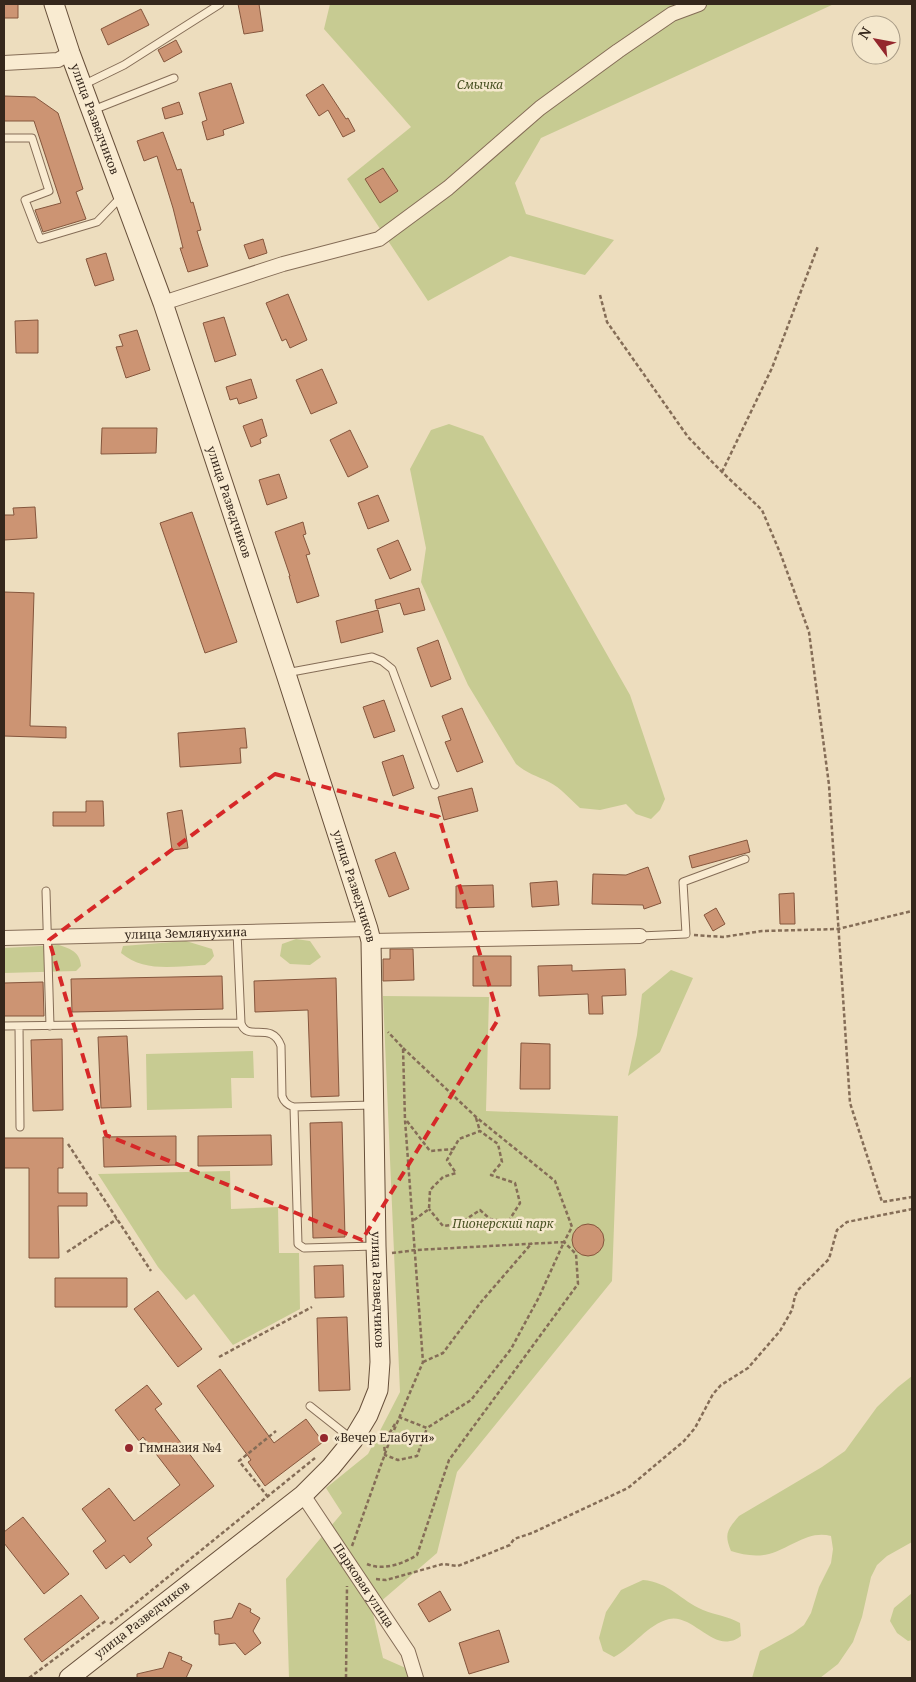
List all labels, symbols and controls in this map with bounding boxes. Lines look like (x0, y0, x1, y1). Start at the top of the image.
north arrow (851, 15, 901, 65)
text: N (854, 23, 876, 43)
street label: улица Разведчиков (67, 61, 124, 177)
park label: Смычка (457, 76, 503, 93)
street label: улица Разведчиков (203, 444, 256, 560)
street label: улица Разведчиков (329, 828, 380, 944)
street label: улица Землянухина (124, 923, 248, 943)
park label: Пионерский парк (451, 1215, 555, 1232)
street label: улица Разведчиков (368, 1231, 389, 1349)
place label: «Вечер Елабуги» (334, 1429, 435, 1446)
marker: «Вечер Елабуги» (318, 1432, 330, 1444)
place label: Гимназия №4 (139, 1439, 222, 1456)
marker: Гимназия №4 (123, 1442, 135, 1454)
street label: Парковая улица (330, 1540, 399, 1631)
street label: улица Разведчиков (90, 1577, 193, 1662)

